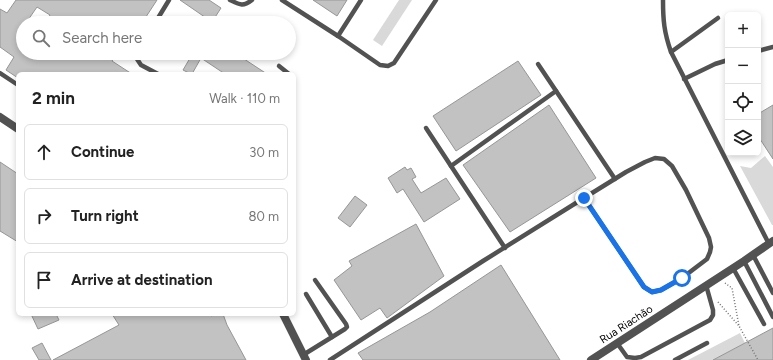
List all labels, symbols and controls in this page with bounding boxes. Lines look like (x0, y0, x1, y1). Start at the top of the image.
map controls (725, 12, 761, 156)
button: + (725, 12, 761, 48)
search box (16, 16, 296, 60)
icon: search (30, 27, 52, 49)
text: Search here (62, 29, 142, 47)
button: − (725, 48, 761, 84)
button: locate (725, 84, 761, 120)
text: 2 min (32, 88, 75, 108)
text: Walk · 110 m (209, 91, 280, 106)
button: layers (725, 120, 761, 156)
icon: ahead (33, 141, 55, 163)
text: Continue (71, 143, 134, 161)
text: 30 m (249, 145, 279, 160)
route end (575, 189, 593, 207)
icon: right (33, 205, 55, 227)
text: Turn right (71, 207, 139, 225)
text: 80 m (248, 209, 279, 224)
icon: arrive (33, 269, 55, 291)
route start (673, 269, 691, 287)
text: Arrive at destination (71, 271, 212, 289)
street label: Rua Riachão (597, 303, 655, 346)

